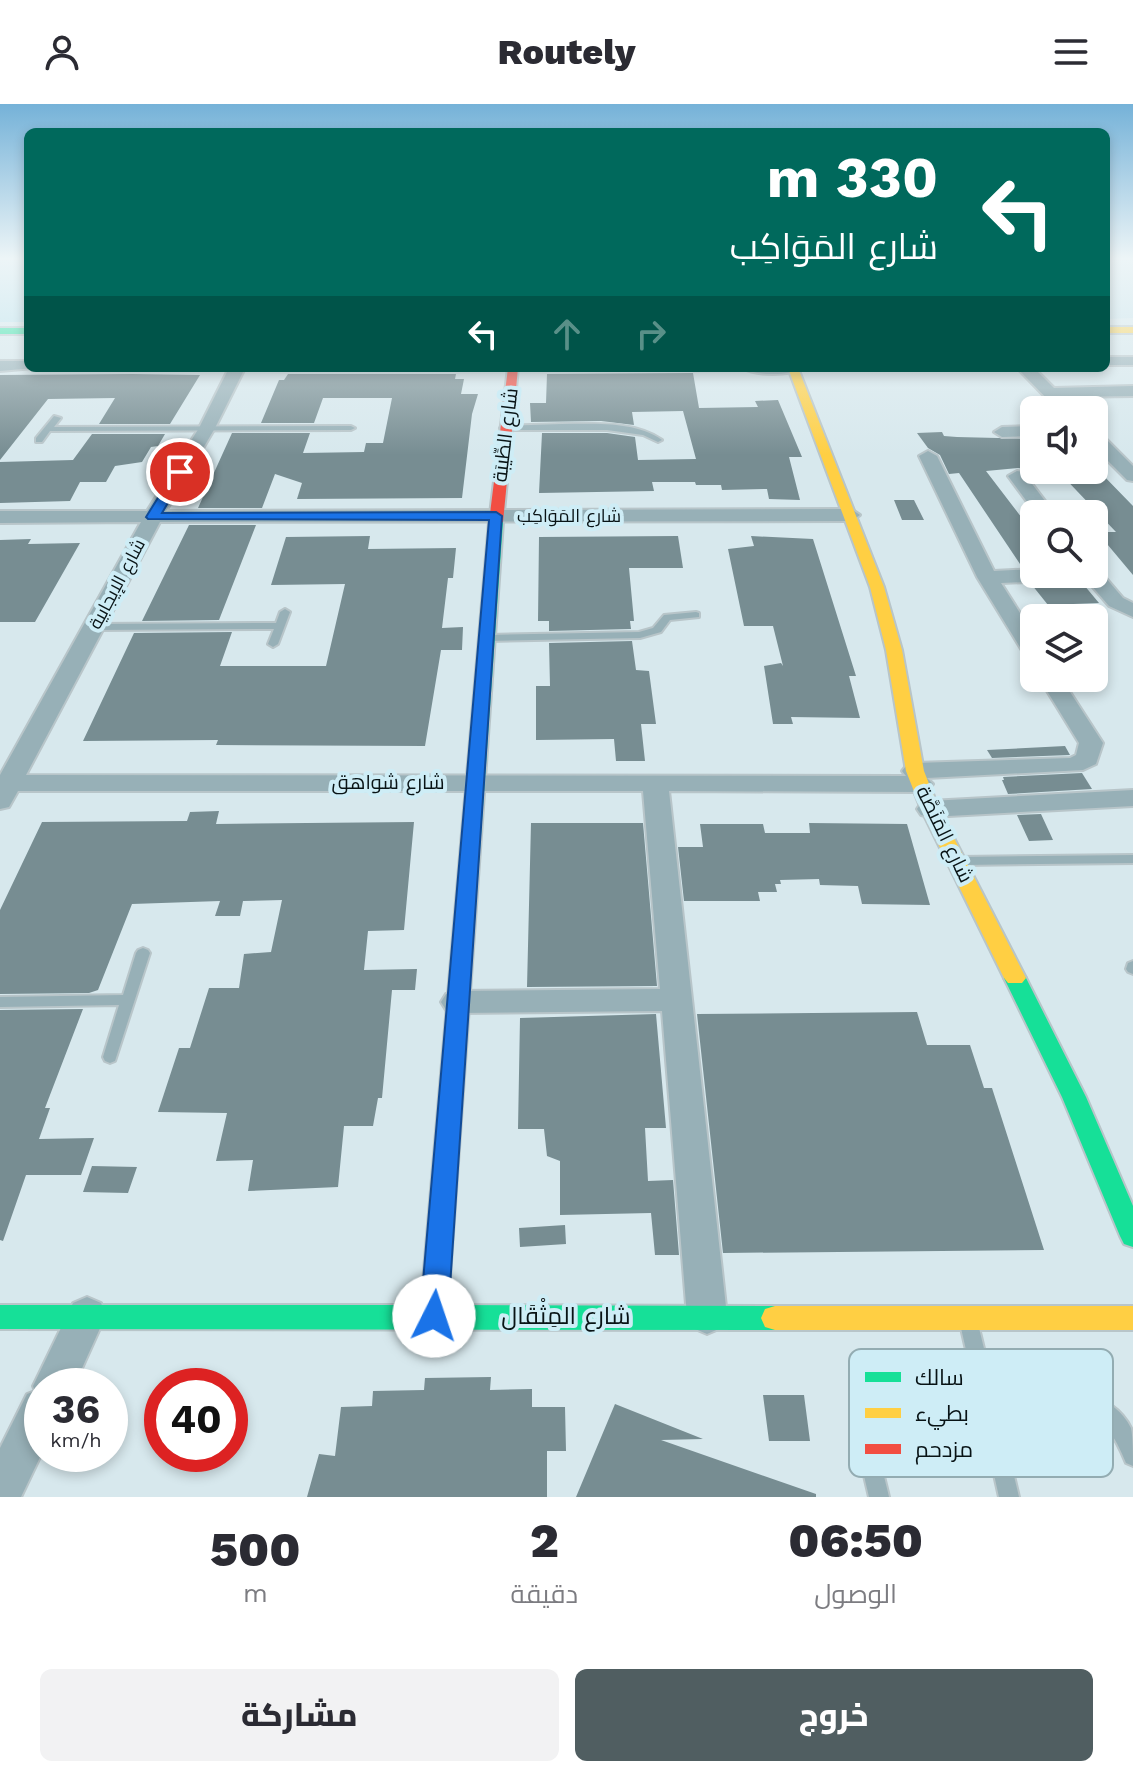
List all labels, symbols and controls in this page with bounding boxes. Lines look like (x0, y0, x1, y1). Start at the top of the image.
icon: person (40, 30, 84, 74)
icon: menu (1049, 30, 1093, 74)
text: Routely (497, 31, 636, 73)
text: 330 m (767, 145, 938, 211)
icon: left (966, 160, 1070, 264)
text: شارع المَوَاكِب (730, 226, 938, 268)
icon: left (461, 312, 505, 356)
icon: ahead (545, 312, 589, 356)
icon: right (629, 312, 673, 356)
street label: شارع الطِّيبَة (487, 387, 525, 484)
map controls (1020, 396, 1108, 692)
button: sound (1020, 396, 1108, 484)
pin (146, 438, 214, 506)
icon: arrive (158, 450, 202, 494)
button: search (1020, 500, 1108, 588)
street label: شارع المَوَاكِب (517, 505, 621, 528)
street label: شارع الإيجابية (84, 535, 151, 633)
button: layers (1020, 604, 1108, 692)
street label: شارع شواهق (332, 770, 444, 796)
street label: شارع المَنَصَّة (910, 782, 979, 887)
position arrow (392, 1274, 476, 1358)
street label: شارع المِثْقَال (501, 1298, 631, 1332)
legend (849, 1349, 1113, 1477)
text: سالك (915, 1365, 964, 1390)
speed limit sign: 40 (144, 1368, 248, 1472)
text: 36 (52, 1386, 100, 1433)
text: بطيء (915, 1401, 969, 1430)
text: km/h (50, 1428, 102, 1452)
text: مزدحم (915, 1437, 973, 1465)
text: 2 (530, 1512, 559, 1569)
text: 06:50 (788, 1512, 923, 1569)
text: 500 (210, 1521, 301, 1578)
text: m (243, 1578, 268, 1608)
text: دقيقة (511, 1579, 578, 1609)
text: الوصول (814, 1579, 897, 1609)
button: مشاركة (40, 1669, 559, 1761)
button: خروج (575, 1669, 1093, 1761)

